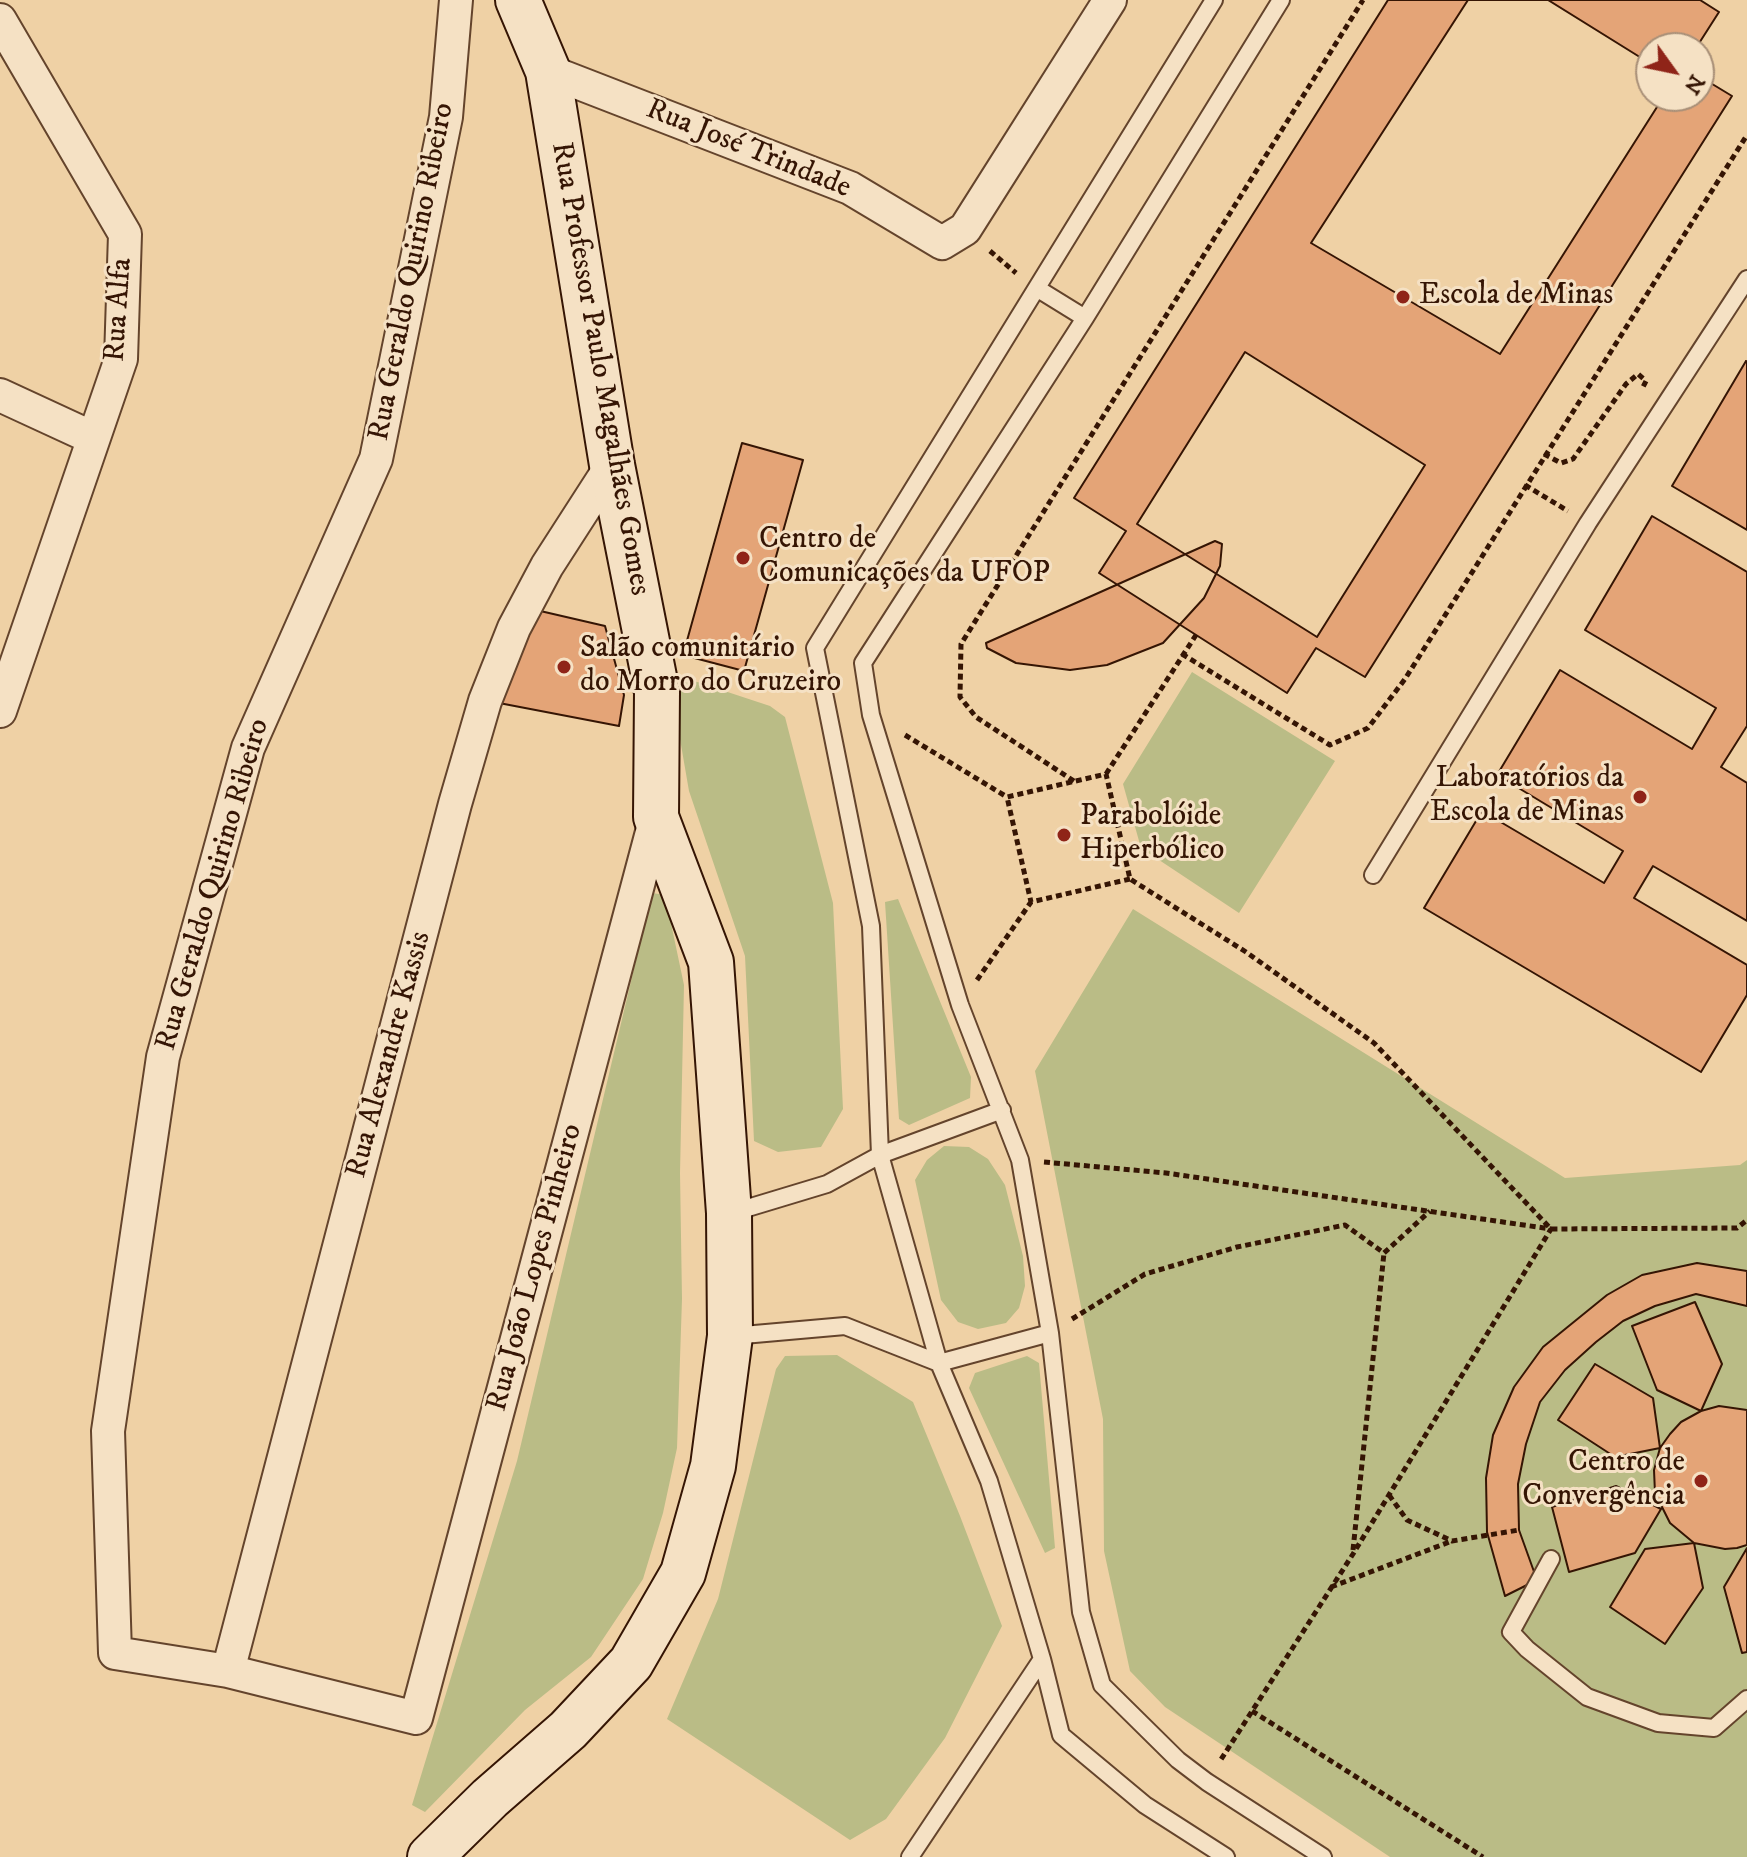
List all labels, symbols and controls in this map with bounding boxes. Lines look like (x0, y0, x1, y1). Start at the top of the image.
north arrow (1635, 32, 1715, 112)
text: N (1678, 69, 1710, 99)
street label: Rua José Trindade (640, 93, 856, 207)
street label: Rua Geraldo Quirino Ribeiro (363, 100, 463, 444)
street label: Rua Professor Paulo Magalhães Gomes (541, 140, 657, 598)
street label: Rua Alfa (98, 257, 142, 363)
place label: Escola de Minas (1419, 279, 1613, 315)
marker: Escola de Minas (1394, 288, 1412, 306)
place label: Centro de Comunicações da UFOP (759, 523, 1050, 594)
marker: Centro de Comunicações da UFOP (734, 549, 752, 567)
place label: Salão comunitário do Morro do Cruzeiro (580, 632, 841, 702)
marker: Salão comunitário do Morro do Cruzeiro (555, 658, 573, 676)
street label: Rua Geraldo Quirino Ribeiro (149, 715, 279, 1055)
place label: Laboratórios da Escola de Minas (1430, 762, 1624, 832)
marker: Laboratórios da Escola de Minas (1631, 788, 1649, 806)
place label: Parabolóide Hiperbólico (1080, 800, 1224, 870)
marker: Parabolóide Hiperbólico (1055, 826, 1073, 844)
street label: Rua Alexandre Kassis (340, 928, 440, 1182)
street label: Rua João Lopes Pinheiro (480, 1120, 592, 1416)
place label: Centro de Convergência (1522, 1446, 1685, 1516)
marker: Centro de Convergência (1692, 1472, 1710, 1490)

